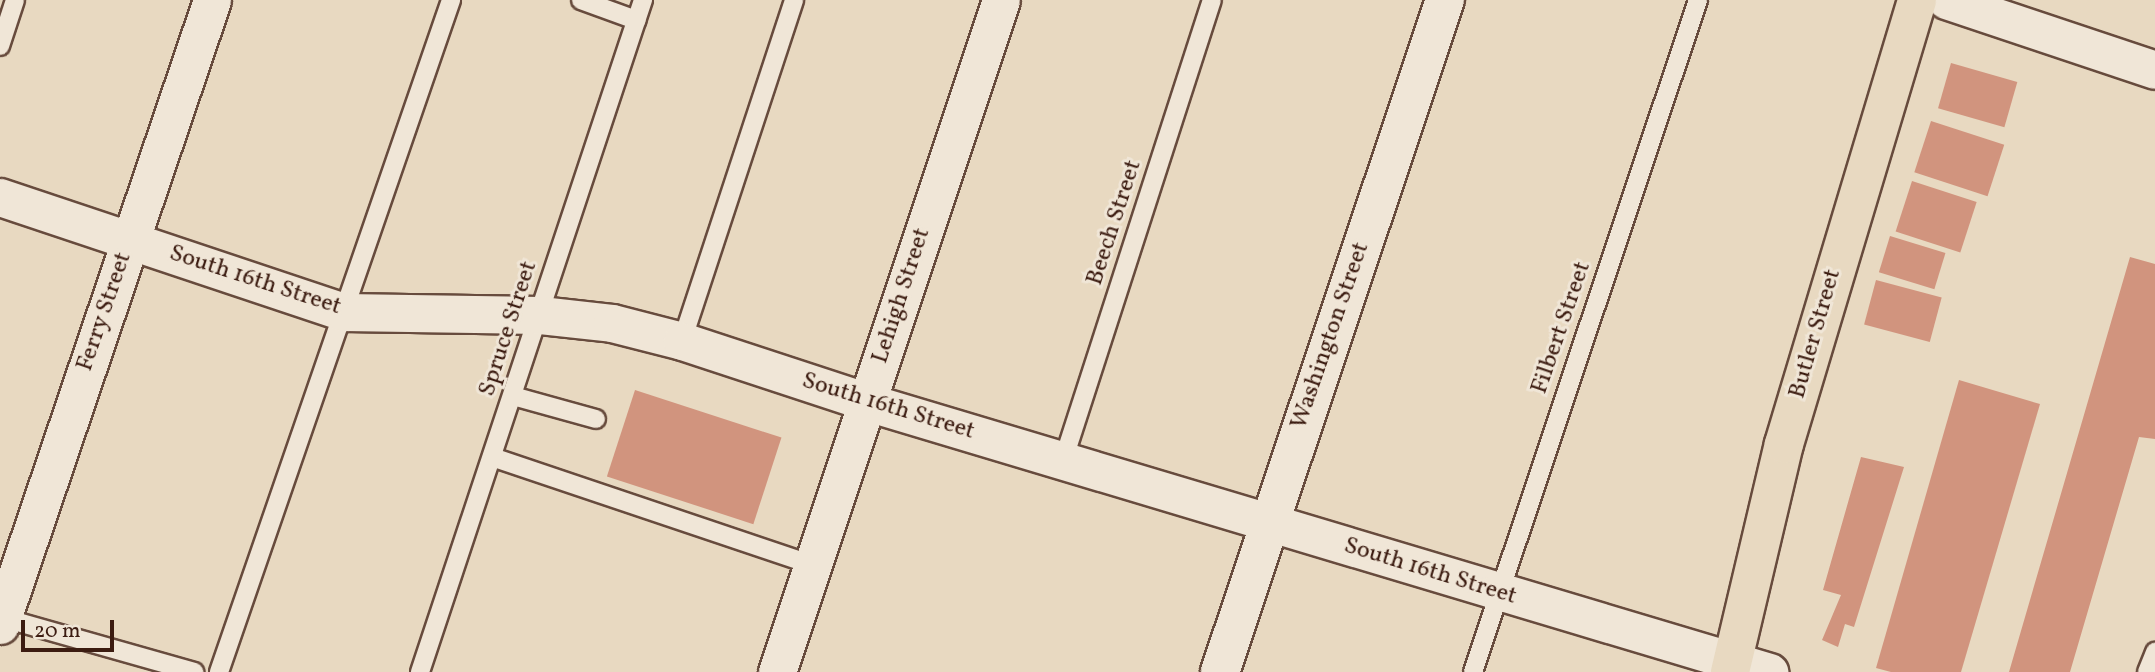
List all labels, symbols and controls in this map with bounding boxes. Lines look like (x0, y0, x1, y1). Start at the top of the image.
street label: Beech Street (1081, 157, 1149, 289)
street label: Lehigh Street (867, 225, 937, 367)
street label: Washington Street (1286, 239, 1376, 433)
street label: South 16th Street (165, 240, 345, 322)
street label: Ferry Street (71, 248, 139, 376)
street label: Spruce Street (474, 258, 544, 400)
street label: Filbert Street (1526, 258, 1598, 398)
street label: Butler Street (1784, 266, 1848, 402)
street label: South 16th Street (798, 367, 978, 447)
street label: South 16th Street (1340, 532, 1520, 612)
scale bar (24, 606, 117, 650)
text: 20 m (34, 617, 80, 646)

